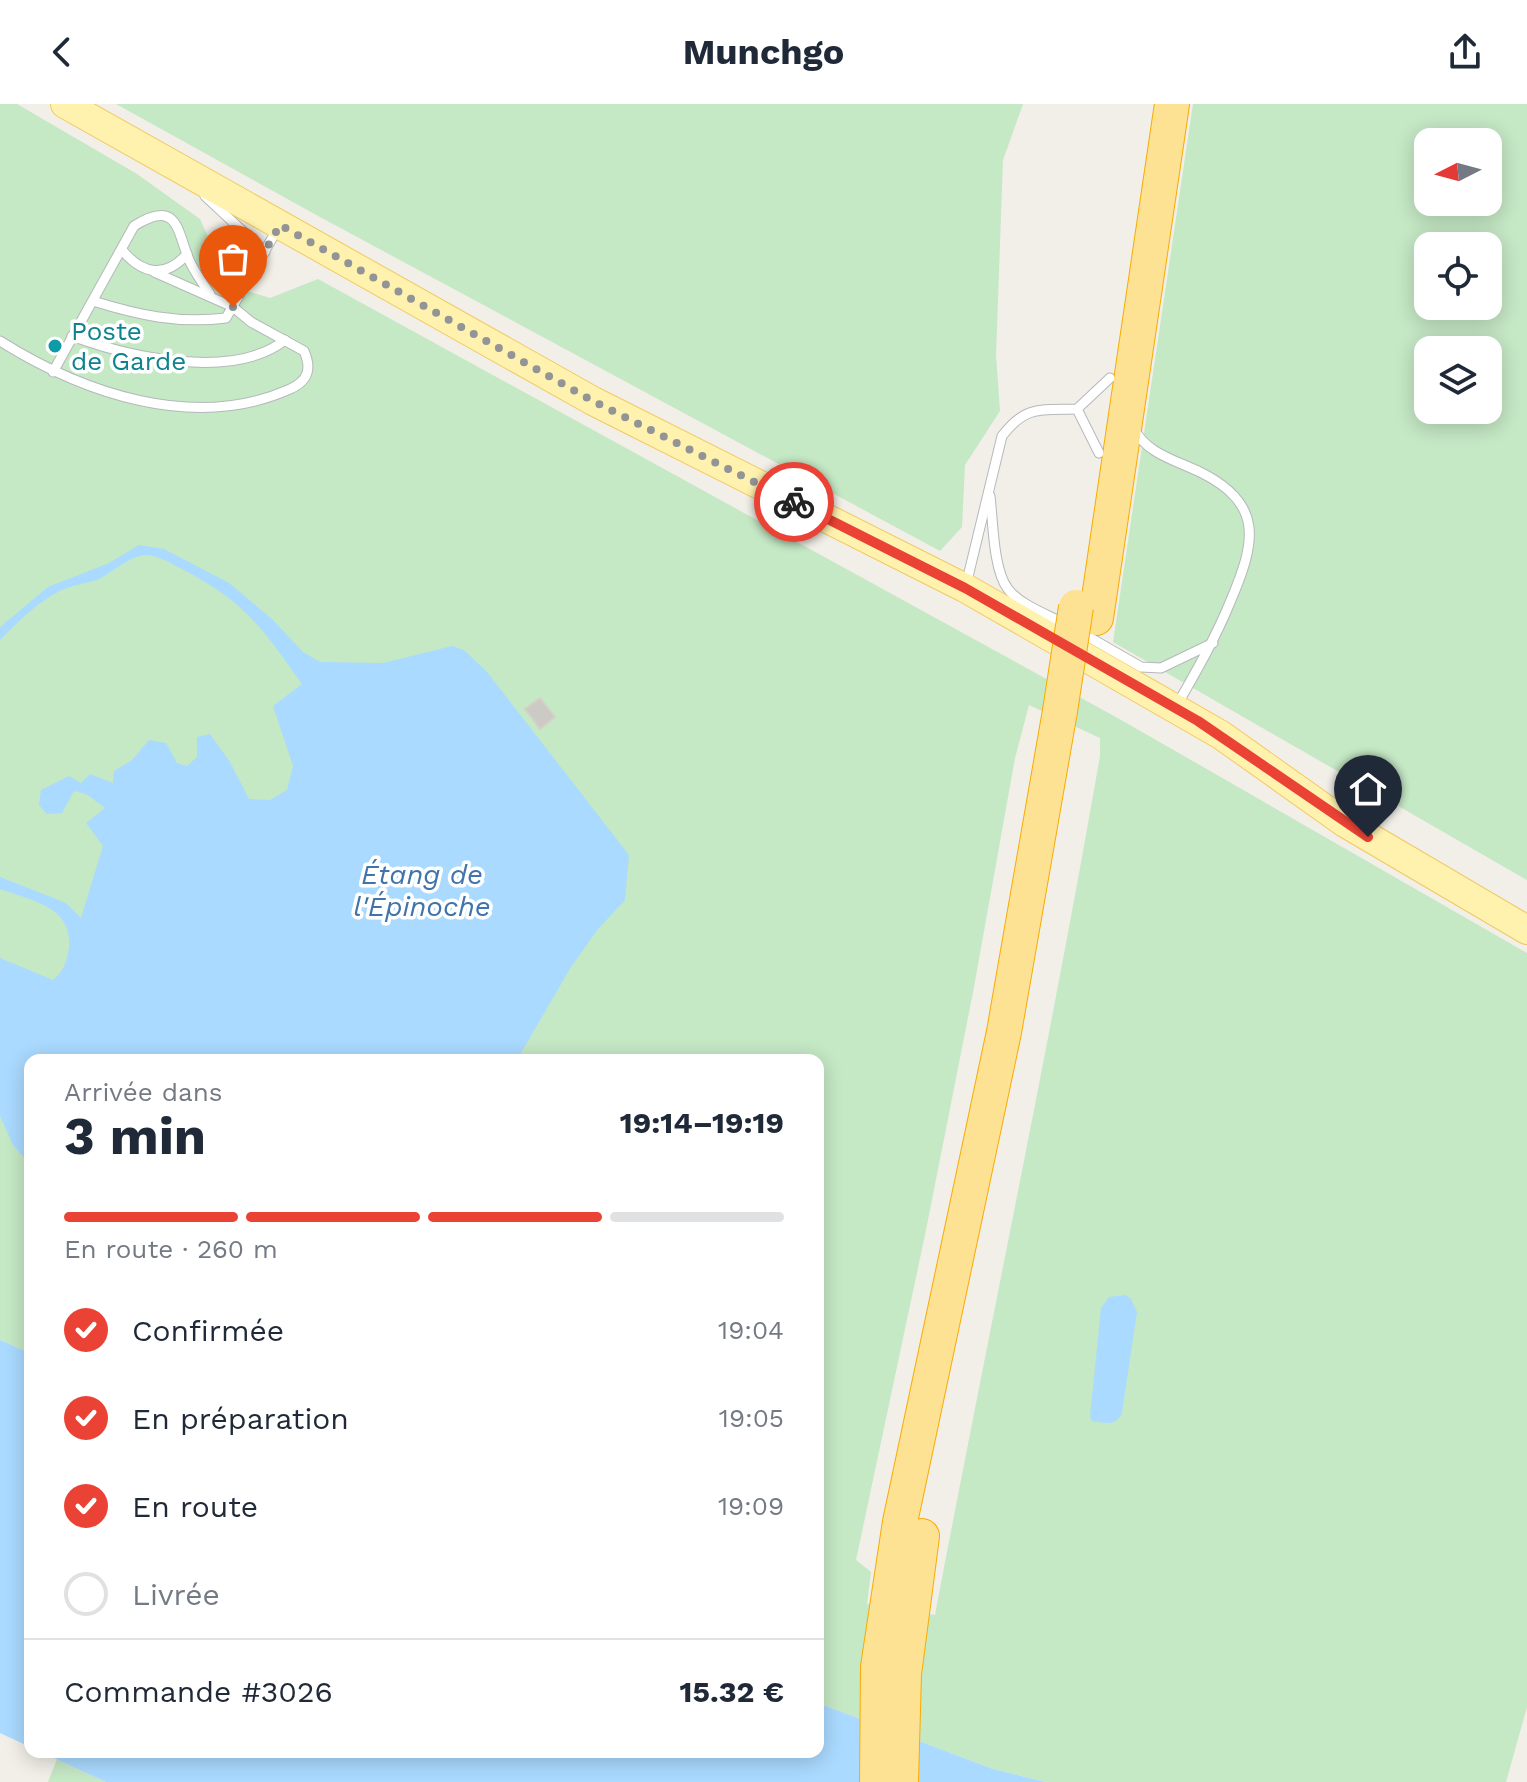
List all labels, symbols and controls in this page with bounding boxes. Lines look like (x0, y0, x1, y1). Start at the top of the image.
icon: back (40, 30, 84, 74)
icon: share (1443, 30, 1487, 74)
text: Munchgo (683, 31, 844, 73)
north arrow (1414, 128, 1502, 216)
map controls (1414, 128, 1502, 424)
pin (199, 225, 267, 307)
button: locate (1414, 232, 1502, 320)
icon: bag (211, 237, 255, 281)
place label: Poste de Garde (71, 316, 186, 376)
button: layers (1414, 336, 1502, 424)
marker: Poste de Garde (46, 337, 64, 355)
courier (754, 462, 834, 542)
icon: bike (772, 480, 816, 524)
pin (1334, 755, 1402, 837)
icon: home (1346, 767, 1390, 811)
water label: Étang de l'Épinoche (353, 858, 491, 923)
text: Arrivée dans (64, 1077, 223, 1107)
text: 19:14–19:19 (620, 1105, 784, 1140)
text: 3 min (64, 1106, 206, 1167)
text: En route · 260 m (64, 1234, 278, 1264)
icon: check (64, 1308, 108, 1352)
text: Confirmée (132, 1313, 284, 1348)
text: 19:04 (718, 1315, 784, 1345)
icon: check (64, 1396, 108, 1440)
text: En préparation (132, 1401, 349, 1436)
text: 19:05 (719, 1403, 784, 1433)
icon: check (64, 1484, 108, 1528)
text: En route (132, 1489, 258, 1524)
text: 19:09 (718, 1491, 784, 1521)
text: Livrée (132, 1577, 220, 1612)
text: Commande #3026 (64, 1674, 333, 1709)
text: 15.32 € (680, 1674, 784, 1709)

